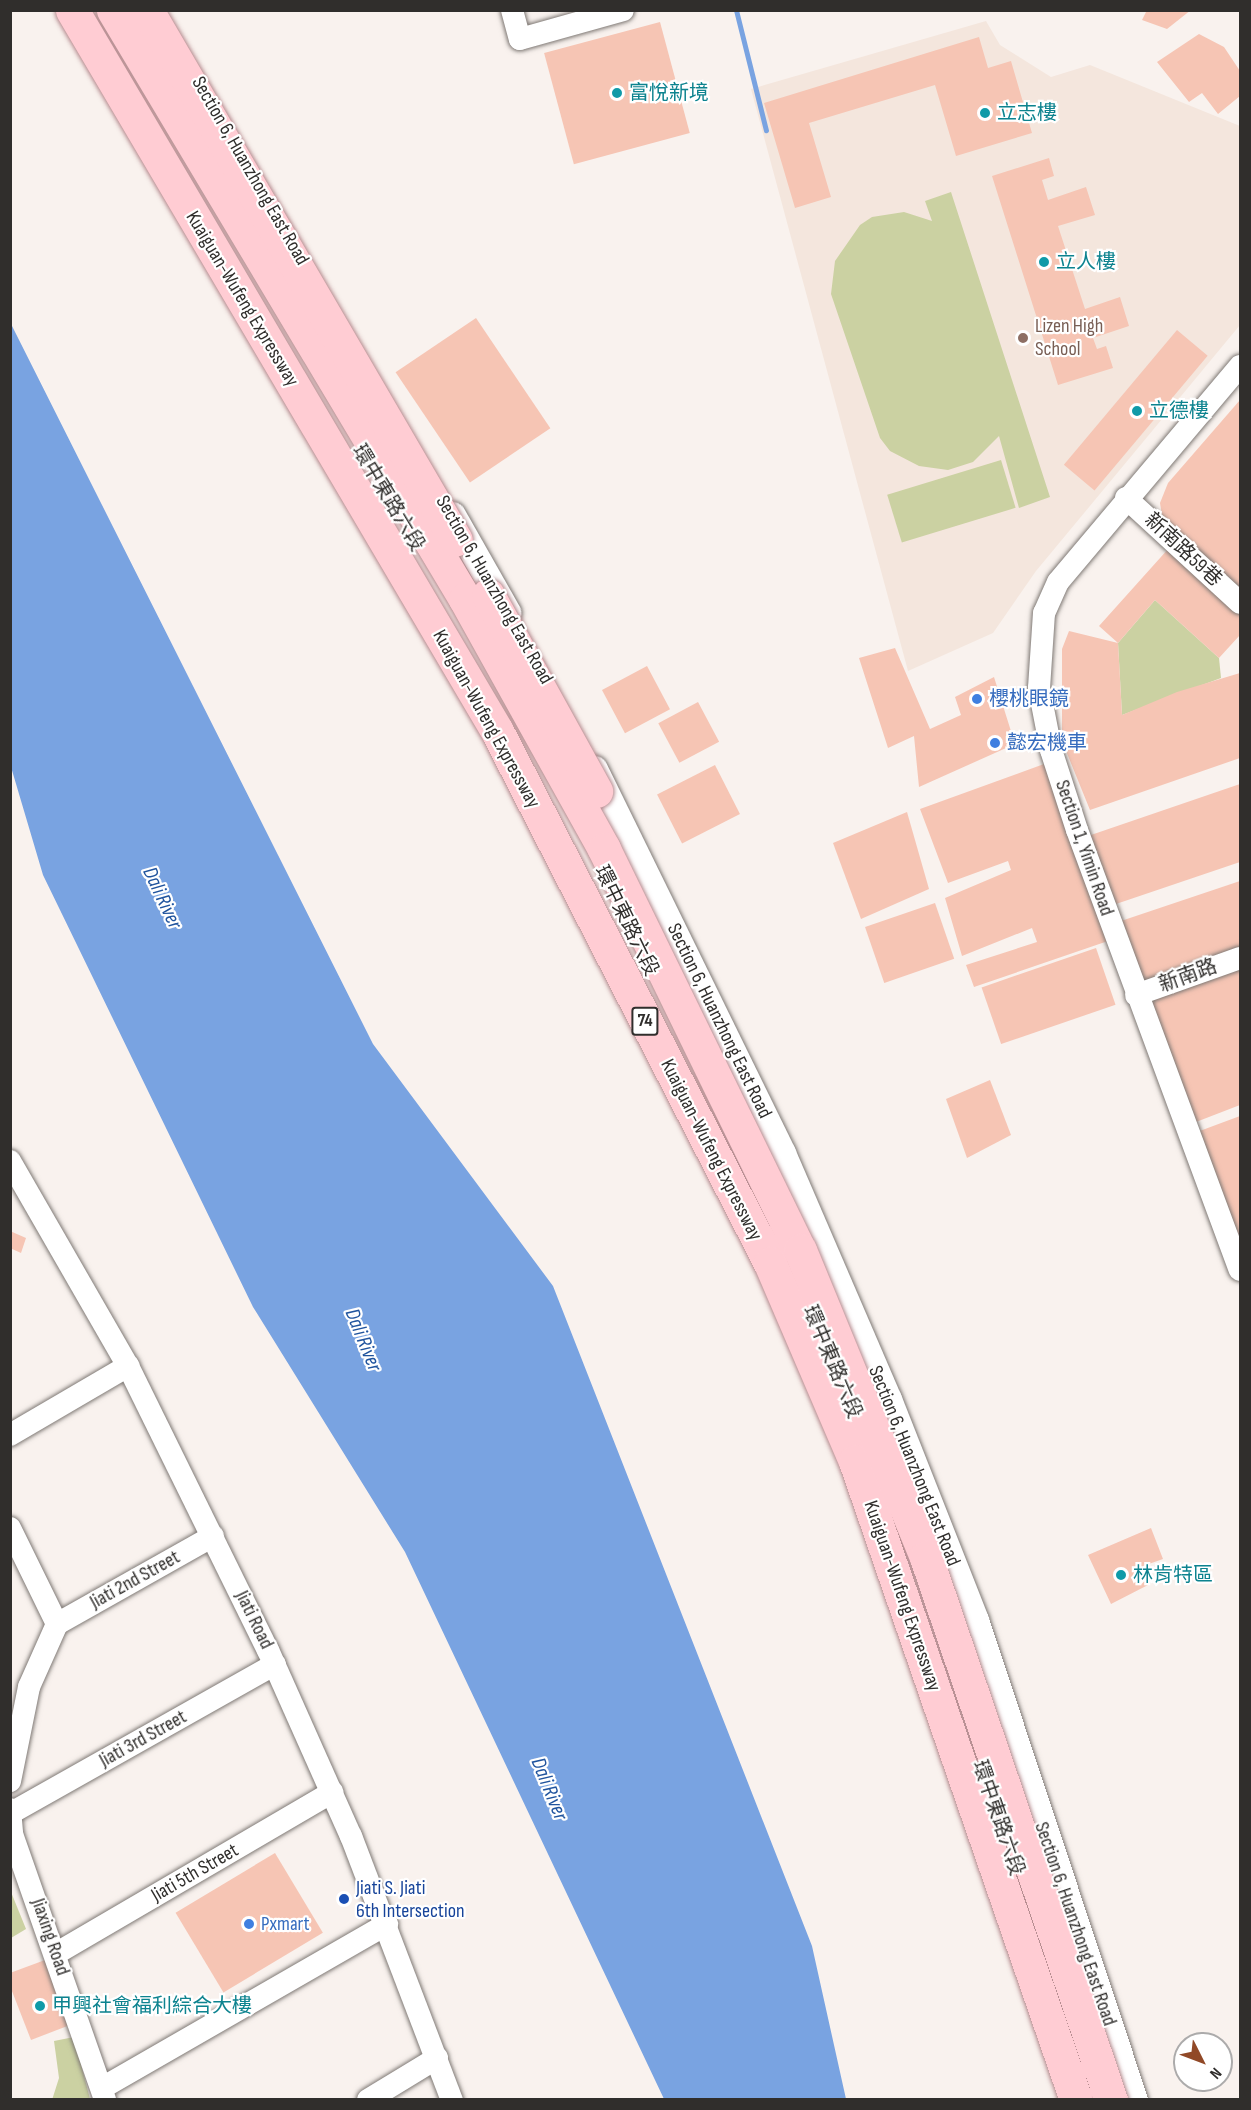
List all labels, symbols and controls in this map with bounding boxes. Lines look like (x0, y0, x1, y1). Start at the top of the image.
street label: Section 6, Huanzhong East Road (186, 72, 314, 270)
place label: 富悅新境 (629, 81, 709, 105)
marker: 富悅新境 (610, 86, 624, 100)
place label: 立志樓 (997, 101, 1057, 125)
marker: 立志樓 (978, 106, 992, 120)
street label: Kuaiguan-Wufeng Expressway (180, 207, 304, 391)
place label: 立人樓 (1056, 250, 1116, 274)
marker: 立人樓 (1037, 255, 1051, 269)
place label: Lizen High School (1035, 314, 1103, 361)
marker: Lizen High School (1016, 331, 1030, 345)
place label: 立德樓 (1149, 399, 1209, 423)
marker: 立德樓 (1130, 404, 1144, 418)
street label: 環中東路六段 (347, 440, 429, 556)
street label: Section 6, Huanzhong East Road (430, 491, 558, 689)
street label: 新南路59巷 (1139, 508, 1227, 592)
street label: Kuaiguan-Wufeng Expressway (427, 626, 545, 812)
place label: 櫻桃眼鏡 (989, 687, 1069, 711)
marker: 櫻桃眼鏡 (970, 692, 984, 706)
place label: 懿宏機車 (1007, 731, 1087, 755)
marker: 懿宏機車 (988, 736, 1002, 750)
street label: Section 1, Yimin Road (1050, 777, 1118, 919)
street label: 環中東路六段 (589, 862, 663, 980)
water label: Dali River (137, 863, 187, 933)
street label: Section 6, Huanzhong East Road (661, 920, 777, 1122)
street label: 新南路 (1156, 954, 1220, 998)
road number: 74 (630, 1006, 660, 1036)
street label: Kuaiguan-Wufeng Expressway (655, 1055, 767, 1245)
street label: 環中東路六段 (798, 1302, 866, 1422)
water label: Dali River (339, 1305, 387, 1375)
street label: Section 6, Huanzhong East Road (863, 1362, 965, 1570)
street label: Kuaiguan-Wufeng Expressway (858, 1497, 946, 1695)
street label: Jiati 2nd Street (86, 1546, 184, 1614)
place label: 林肯特區 (1133, 1563, 1213, 1587)
marker: 林肯特區 (1114, 1568, 1128, 1582)
street label: Jiati Road (230, 1587, 278, 1653)
street label: Jiati 3rd Street (95, 1705, 191, 1773)
water label: Dali River (525, 1754, 573, 1824)
street label: 環中東路六段 (967, 1757, 1029, 1879)
street label: Section 6, Huanzhong East Road (1029, 1819, 1121, 2029)
street label: Jiati 5th Street (147, 1838, 243, 1908)
place label: Jiati S. Jiati 6th Intersection (356, 1876, 465, 1923)
marker: Jiati S. Jiati 6th Intersection (337, 1892, 351, 1906)
street label: Jiaxing Road (26, 1895, 74, 1979)
place label: Pxmart (261, 1912, 310, 1936)
marker: Pxmart (242, 1917, 256, 1931)
place label: 甲興社會福利綜合大樓 (52, 1994, 252, 2018)
marker: 甲興社會福利綜合大樓 (33, 1999, 47, 2013)
north arrow (1173, 2032, 1233, 2092)
text: N (1205, 2064, 1225, 2083)

